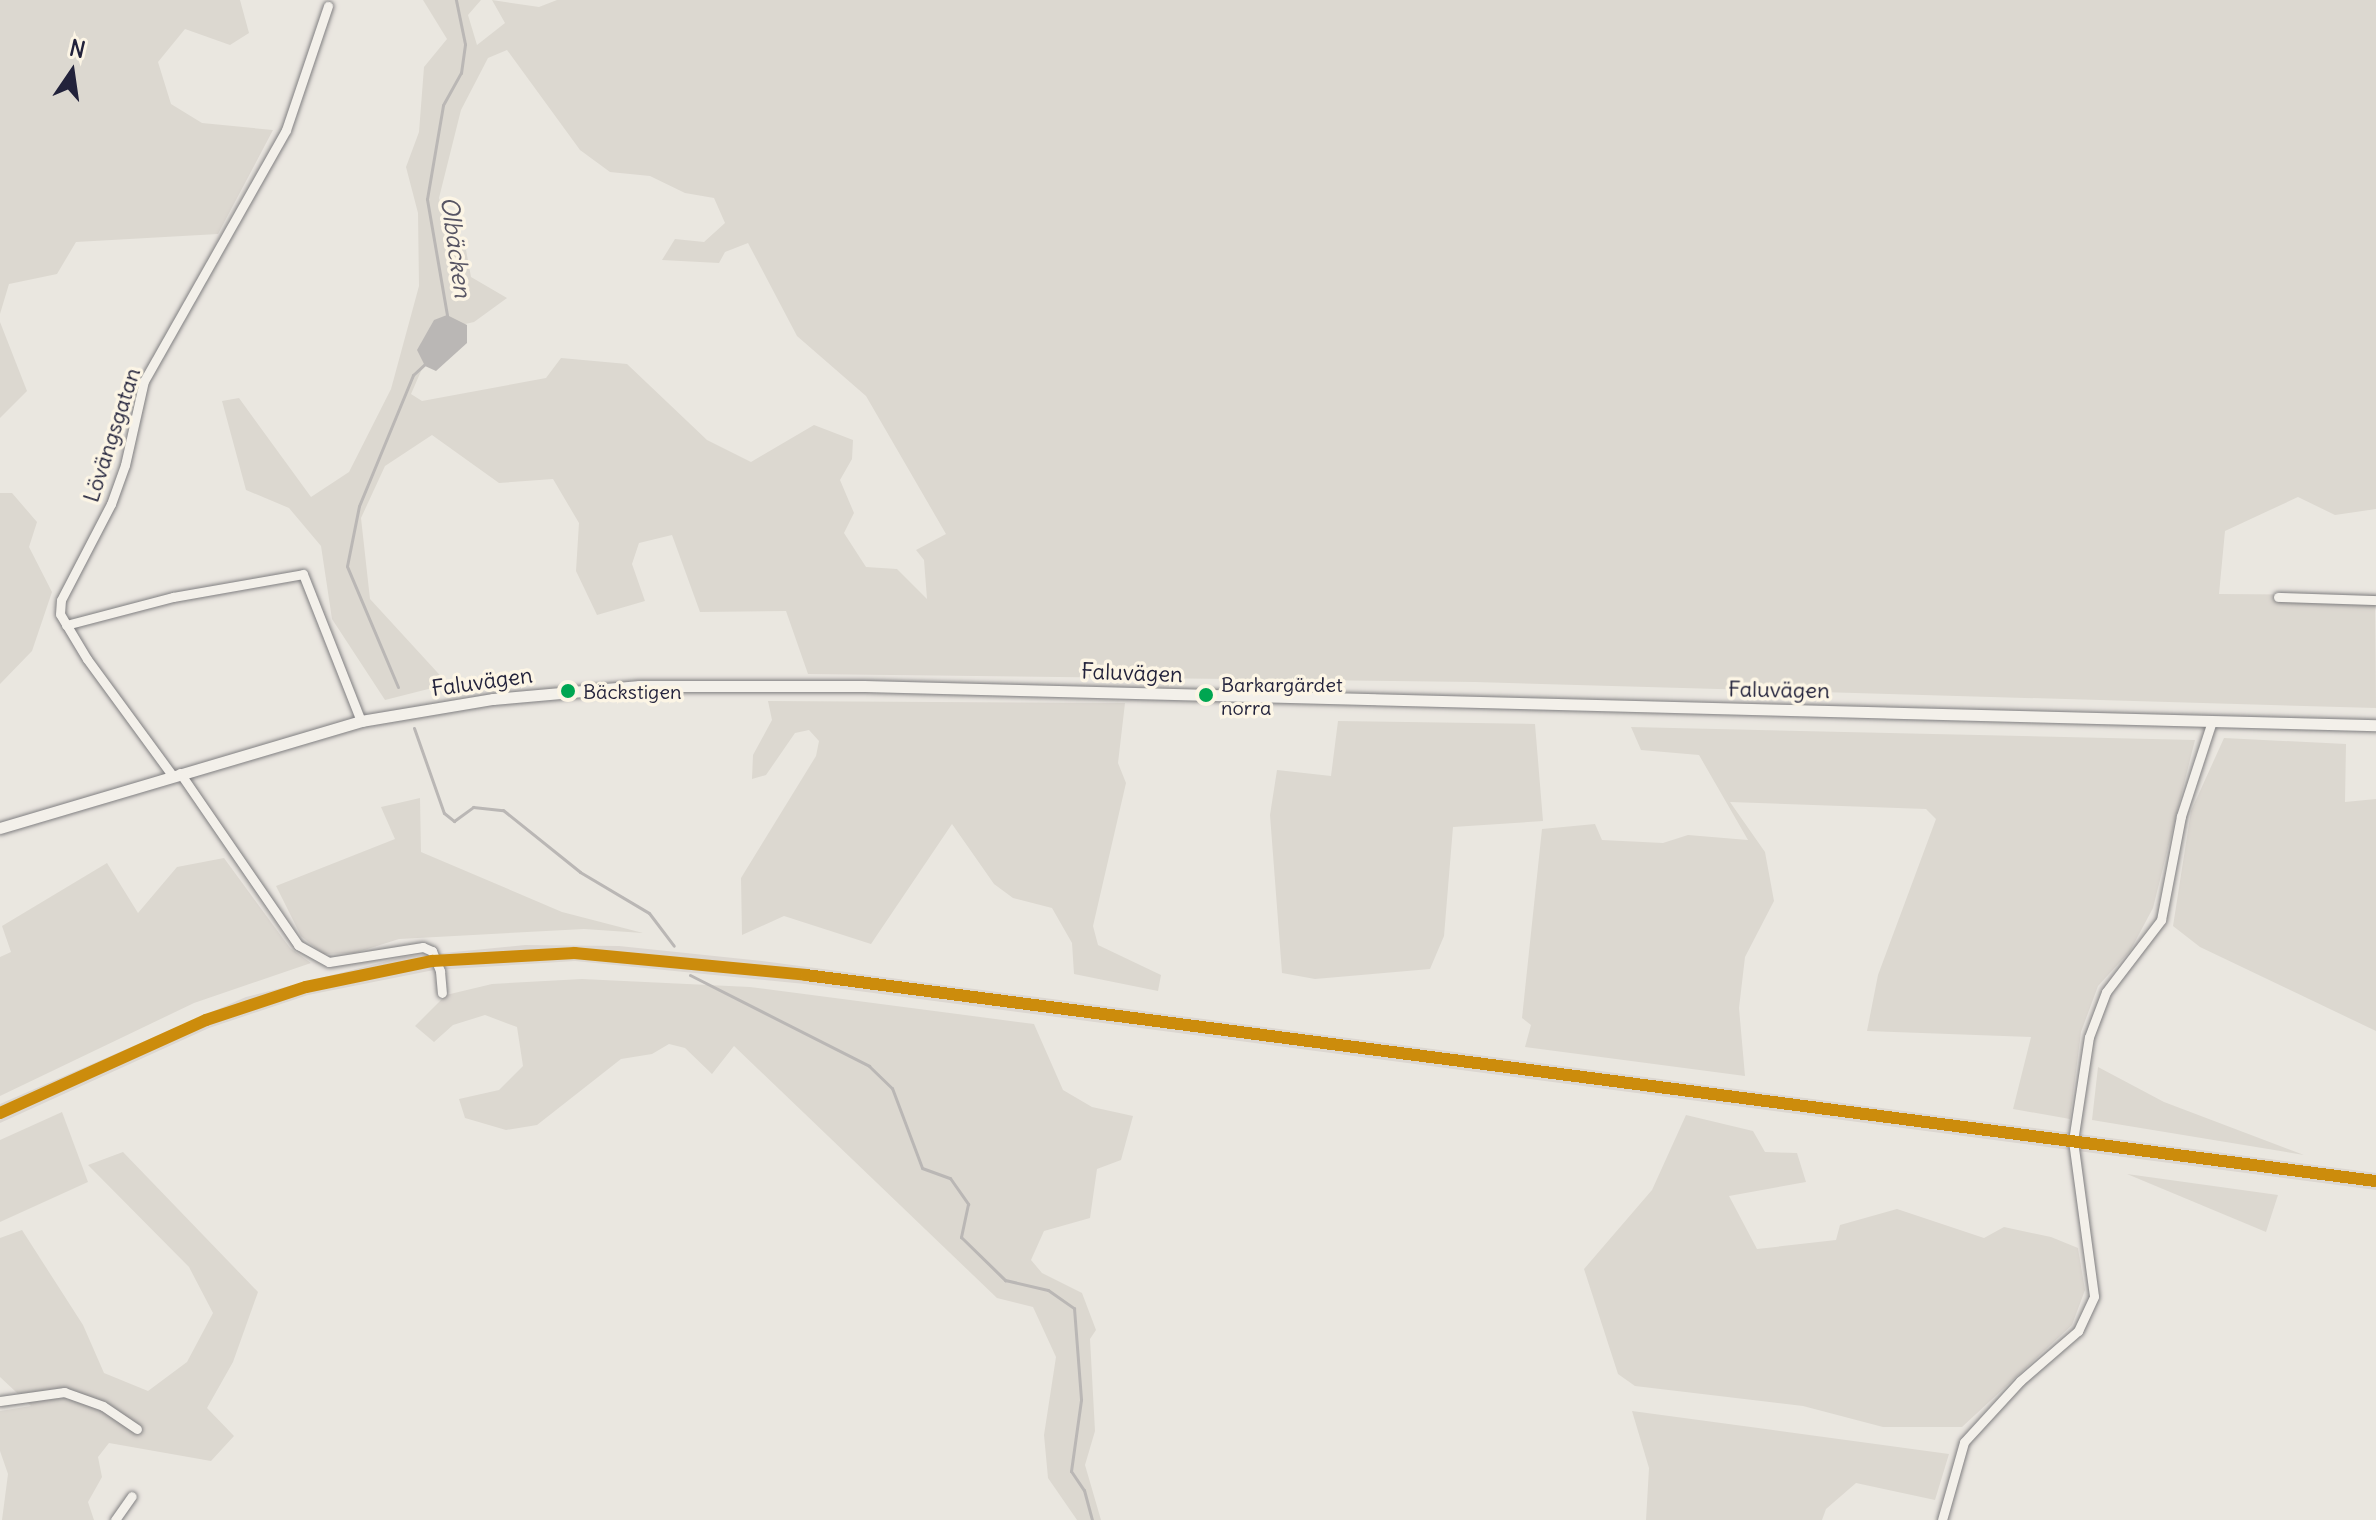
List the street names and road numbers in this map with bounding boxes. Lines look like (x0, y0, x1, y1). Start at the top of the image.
street label: Lövängsgatan (78, 364, 146, 506)
street label: Faluvägen (1081, 658, 1183, 688)
street label: Faluvägen (430, 662, 534, 702)
street label: Faluvägen (1728, 676, 1830, 704)

